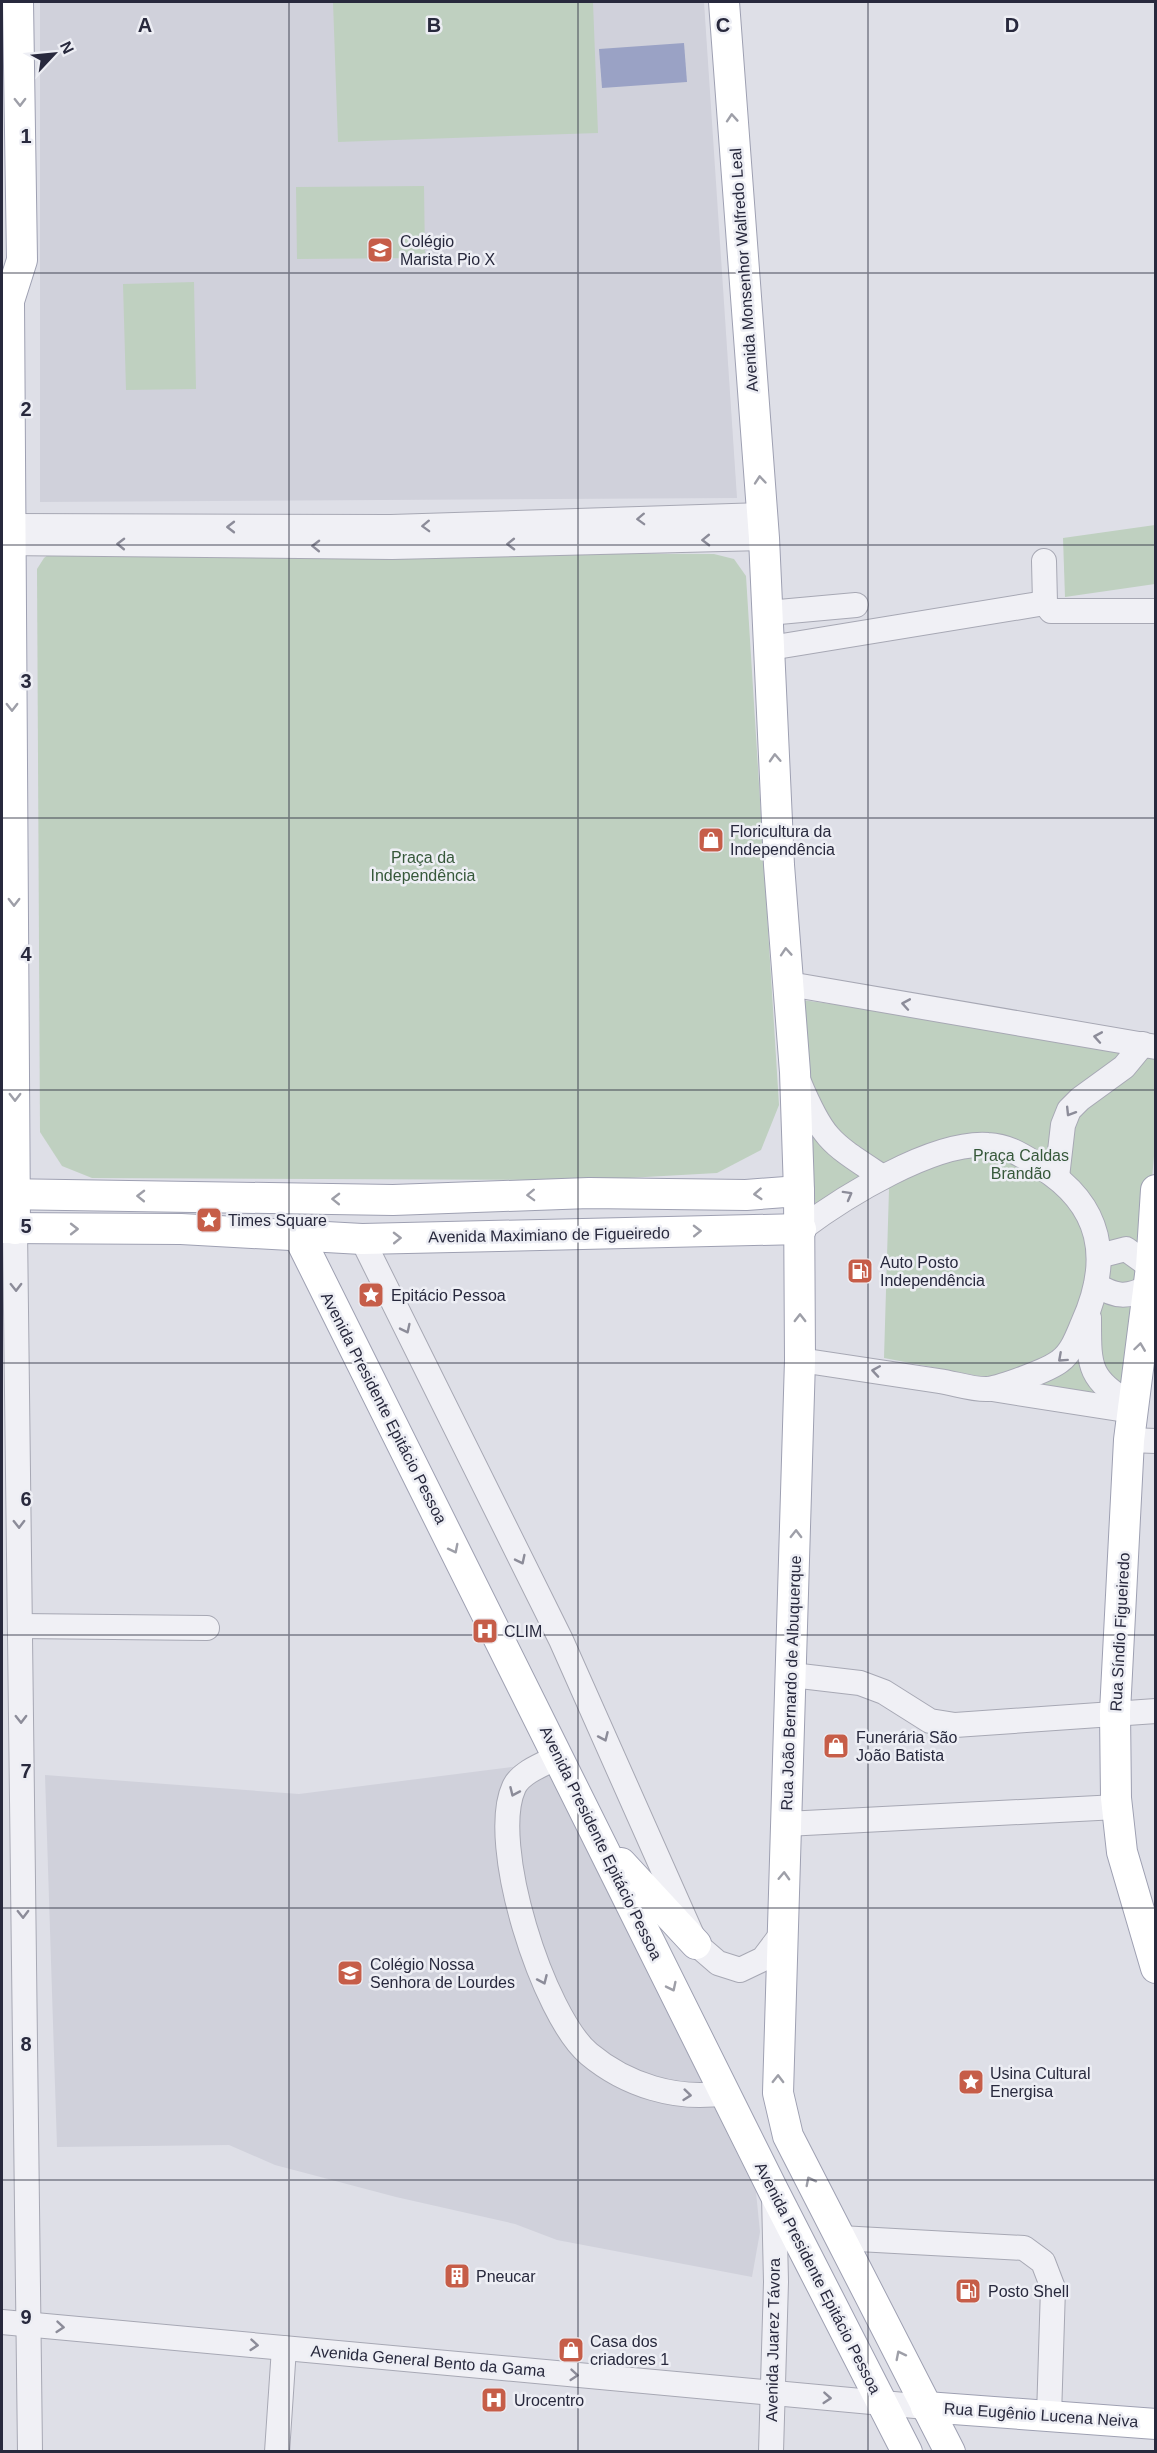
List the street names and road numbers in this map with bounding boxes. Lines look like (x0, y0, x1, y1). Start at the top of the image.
street label: Avenida Monsenhor Walfredo Leal (727, 147, 761, 393)
street label: Avenida Maximiano de Figueiredo (428, 1224, 670, 1246)
street label: Avenida Presidente Epitácio Pessoa (318, 1289, 450, 1527)
street label: Rua Síndio Figueiredo (1107, 1552, 1133, 1712)
street label: Rua João Bernardo de Albuquerque (778, 1555, 804, 1811)
street label: Avenida Presidente Epitácio Pessoa (537, 1723, 665, 1963)
street label: Avenida Presidente Epitácio Pessoa (752, 2159, 884, 2397)
street label: Avenida Juarez Távora (763, 2258, 783, 2422)
street label: Avenida General Bento da Gama (310, 2342, 546, 2380)
street label: Rua Eugênio Lucena Neiva (943, 2400, 1139, 2430)

